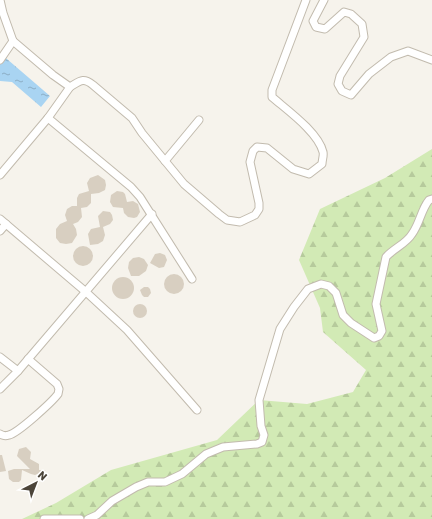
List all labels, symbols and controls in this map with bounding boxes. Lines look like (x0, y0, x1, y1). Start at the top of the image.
north arrow (16, 463, 56, 503)
text: N (35, 468, 50, 483)

